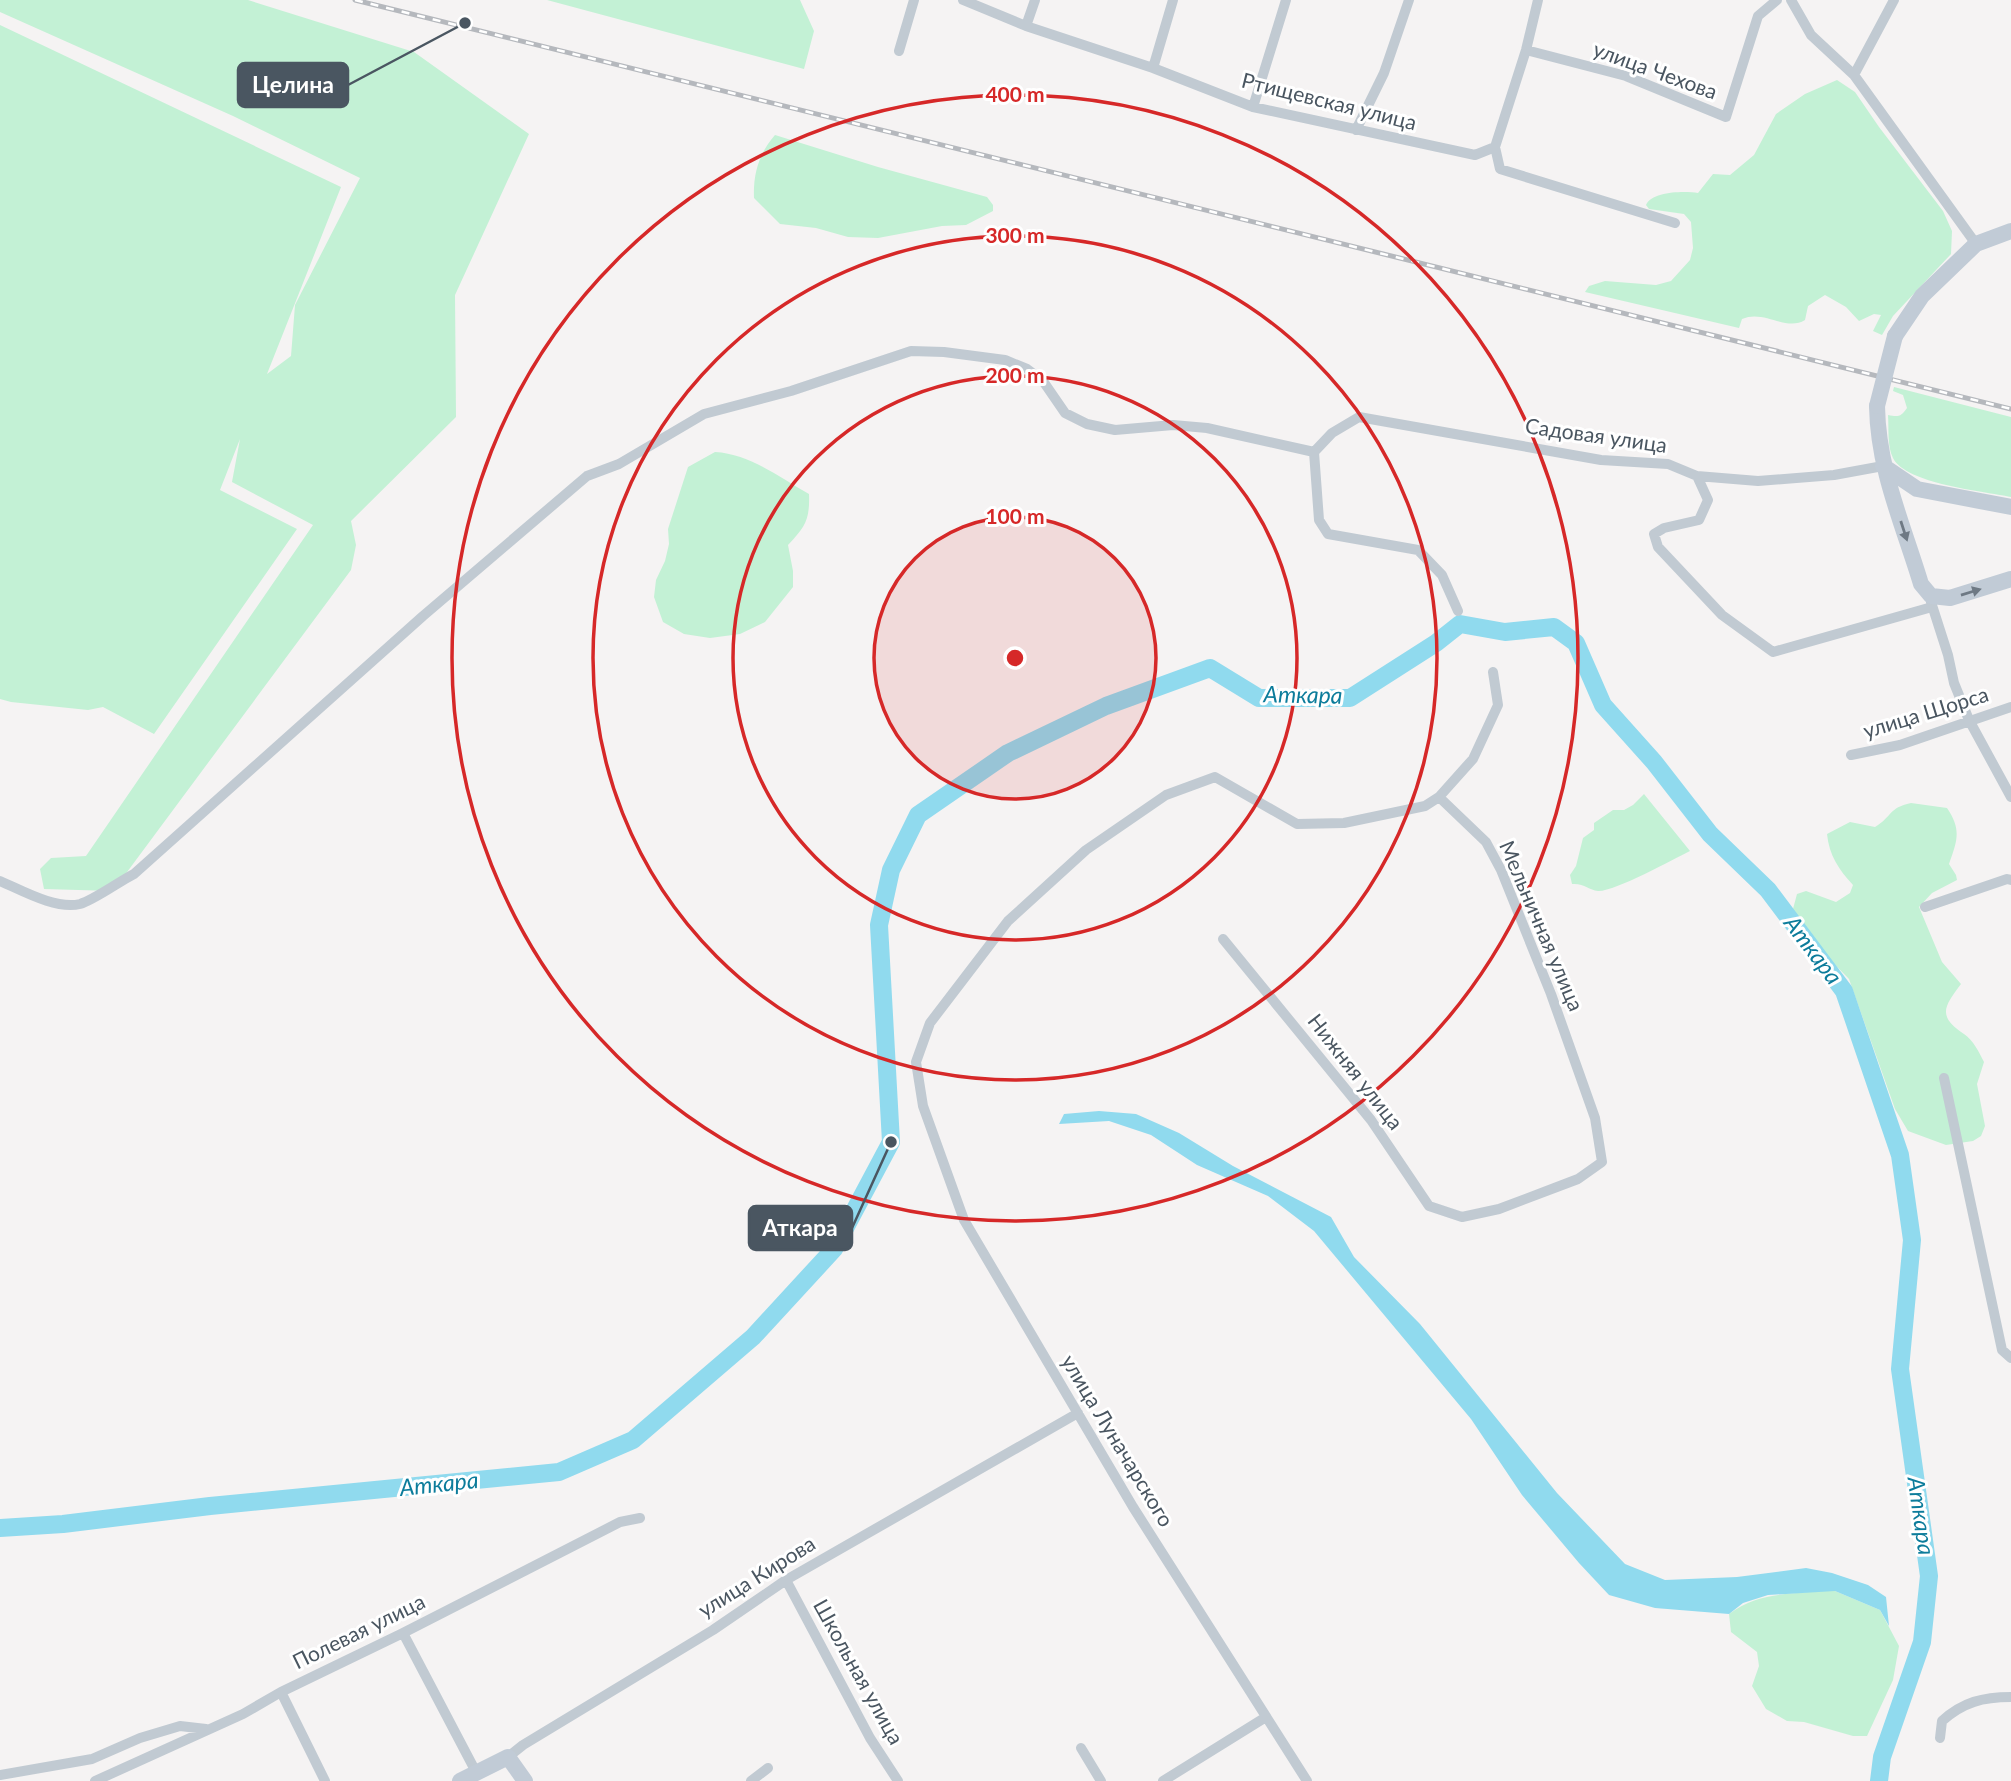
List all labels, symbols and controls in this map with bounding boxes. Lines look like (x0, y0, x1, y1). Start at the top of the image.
street label: улица Чехова (1590, 36, 1721, 104)
callout: Целина (238, 63, 348, 107)
street label: Ртищевская улица (1239, 67, 1419, 134)
text: Целина (252, 70, 334, 98)
text: 400 m (985, 81, 1045, 106)
text: 300 m (985, 222, 1045, 247)
text: 200 m (985, 362, 1045, 387)
street label: Садовая улица (1524, 412, 1669, 457)
text: 100 m (985, 503, 1045, 528)
one-way arrow (1899, 520, 1910, 541)
one-way arrow (1961, 586, 1982, 596)
centre of rings (1003, 646, 1027, 670)
water label: Аткара (1262, 679, 1343, 709)
street label: улица Щорса (1860, 681, 1991, 742)
street label: Мельничная улица (1495, 836, 1590, 1014)
water label: Аткара (1778, 909, 1849, 989)
street label: Нижняя улица (1303, 1008, 1409, 1134)
callout: Аткара (749, 1206, 852, 1250)
text: Аткара (761, 1213, 838, 1241)
street label: улица Луначарского (1057, 1350, 1180, 1531)
water label: Аткара (397, 1465, 480, 1501)
water label: Аткара (1902, 1474, 1941, 1557)
street label: улица Кирова (693, 1530, 819, 1622)
street label: Полевая улица (288, 1588, 429, 1673)
street label: Школьная улица (809, 1594, 910, 1748)

